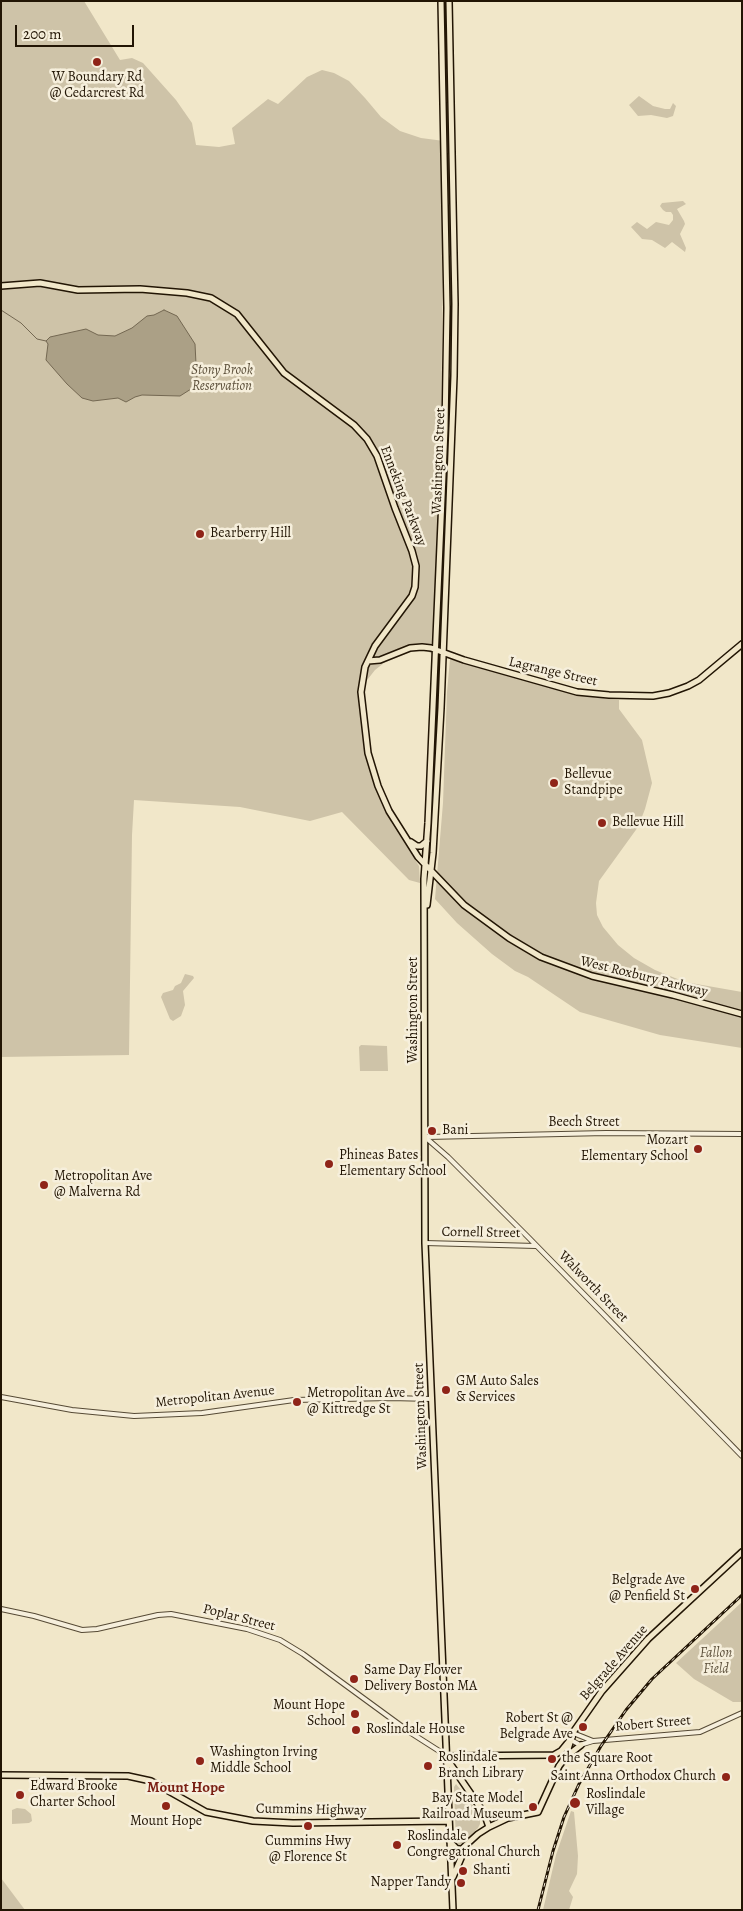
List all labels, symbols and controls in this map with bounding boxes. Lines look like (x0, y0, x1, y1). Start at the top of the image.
scale bar (18, 15, 136, 47)
text: 200 m (23, 24, 62, 44)
marker: W Boundary Rd @ Cedarcrest Rd (91, 56, 103, 68)
place label: W Boundary Rd @ Cedarcrest Rd (50, 70, 144, 102)
park label: Stony Brook Reservation (191, 363, 253, 396)
street label: Washington Street (429, 407, 449, 515)
street label: Enneking Parkway (376, 443, 430, 549)
place label: Bearberry Hill (210, 526, 291, 542)
marker: Bearberry Hill (194, 528, 206, 540)
street label: Lagrange Street (507, 654, 599, 690)
place label: Bellevue Standpipe (564, 767, 623, 800)
marker: Bellevue Standpipe (548, 777, 560, 789)
place label: Bellevue Hill (612, 815, 684, 831)
marker: Bellevue Hill (596, 817, 608, 829)
street label: West Roxbury Parkway (579, 953, 709, 1001)
street label: Washington Street (406, 957, 422, 1063)
street label: Beech Street (548, 1115, 620, 1131)
place label: Bani (442, 1123, 469, 1139)
marker: Bani (426, 1125, 438, 1137)
place label: Mozart Elementary School (581, 1133, 688, 1166)
marker: Mozart Elementary School (692, 1143, 704, 1155)
place label: Phineas Bates Elementary School (339, 1148, 446, 1180)
marker: Phineas Bates Elementary School (323, 1158, 335, 1170)
place label: Metropolitan Ave @ Malverna Rd (54, 1169, 152, 1202)
marker: Metropolitan Ave @ Malverna Rd (38, 1179, 50, 1191)
street label: Cornell Street (441, 1224, 521, 1242)
street label: Walworth Street (555, 1248, 631, 1326)
street label: Washington Street (411, 1362, 431, 1470)
place label: GM Auto Sales & Services (456, 1374, 539, 1406)
street label: Metropolitan Avenue (155, 1382, 275, 1412)
marker: GM Auto Sales & Services (440, 1384, 452, 1396)
place label: Metropolitan Ave @ Kittredge St (307, 1386, 405, 1418)
marker: Metropolitan Ave @ Kittredge St (291, 1396, 303, 1408)
place label: Belgrade Ave @ Penfield St (609, 1573, 685, 1605)
marker: Belgrade Ave @ Penfield St (689, 1583, 701, 1595)
street label: Poplar Street (201, 1601, 277, 1635)
street label: Belgrade Avenue (577, 1622, 651, 1704)
park label: Fallon Field (700, 1646, 732, 1678)
place label: Same Day Flower Delivery Boston MA (364, 1663, 477, 1695)
marker: Same Day Flower Delivery Boston MA (348, 1673, 360, 1685)
place label: Mount Hope School (273, 1698, 345, 1730)
marker: Mount Hope School (349, 1708, 361, 1720)
place label: Robert St @ Belgrade Ave (500, 1711, 573, 1744)
street label: Robert Street (615, 1712, 691, 1736)
marker: Robert St @ Belgrade Ave (577, 1721, 589, 1733)
place label: Roslindale House (366, 1722, 465, 1738)
marker: Roslindale House (350, 1724, 362, 1736)
place label: Washington Irving Middle School (210, 1745, 318, 1778)
place label: Roslindale Branch Library (438, 1750, 524, 1782)
place label: the Square Root (562, 1751, 653, 1767)
marker: the Square Root (546, 1753, 558, 1765)
marker: Washington Irving Middle School (194, 1755, 206, 1767)
marker: Roslindale Branch Library (422, 1760, 434, 1772)
place label: Saint Anna Orthodox Church (551, 1769, 716, 1785)
marker: Saint Anna Orthodox Church (720, 1771, 732, 1783)
place label: Edward Brooke Charter School (30, 1779, 117, 1811)
district label: Mount Hope (147, 1779, 225, 1797)
place label: Roslindale Village (586, 1787, 645, 1820)
marker: Edward Brooke Charter School (14, 1789, 26, 1801)
place label: Bay State Model Railroad Museum (422, 1791, 523, 1824)
marker: Roslindale Village (568, 1796, 582, 1810)
marker: Mount Hope (160, 1800, 172, 1812)
street label: Cummins Highway (256, 1801, 366, 1819)
marker: Bay State Model Railroad Museum (527, 1801, 539, 1813)
place label: Mount Hope (130, 1814, 202, 1830)
marker: Cummins Hwy @ Florence St (302, 1820, 314, 1832)
place label: Roslindale Congregational Church (407, 1829, 540, 1861)
place label: Cummins Hwy @ Florence St (265, 1834, 351, 1866)
marker: Roslindale Congregational Church (391, 1839, 403, 1851)
place label: Shanti (473, 1863, 511, 1879)
marker: Shanti (457, 1865, 469, 1877)
place label: Napper Tandy (371, 1875, 451, 1891)
marker: Napper Tandy (455, 1877, 467, 1889)

